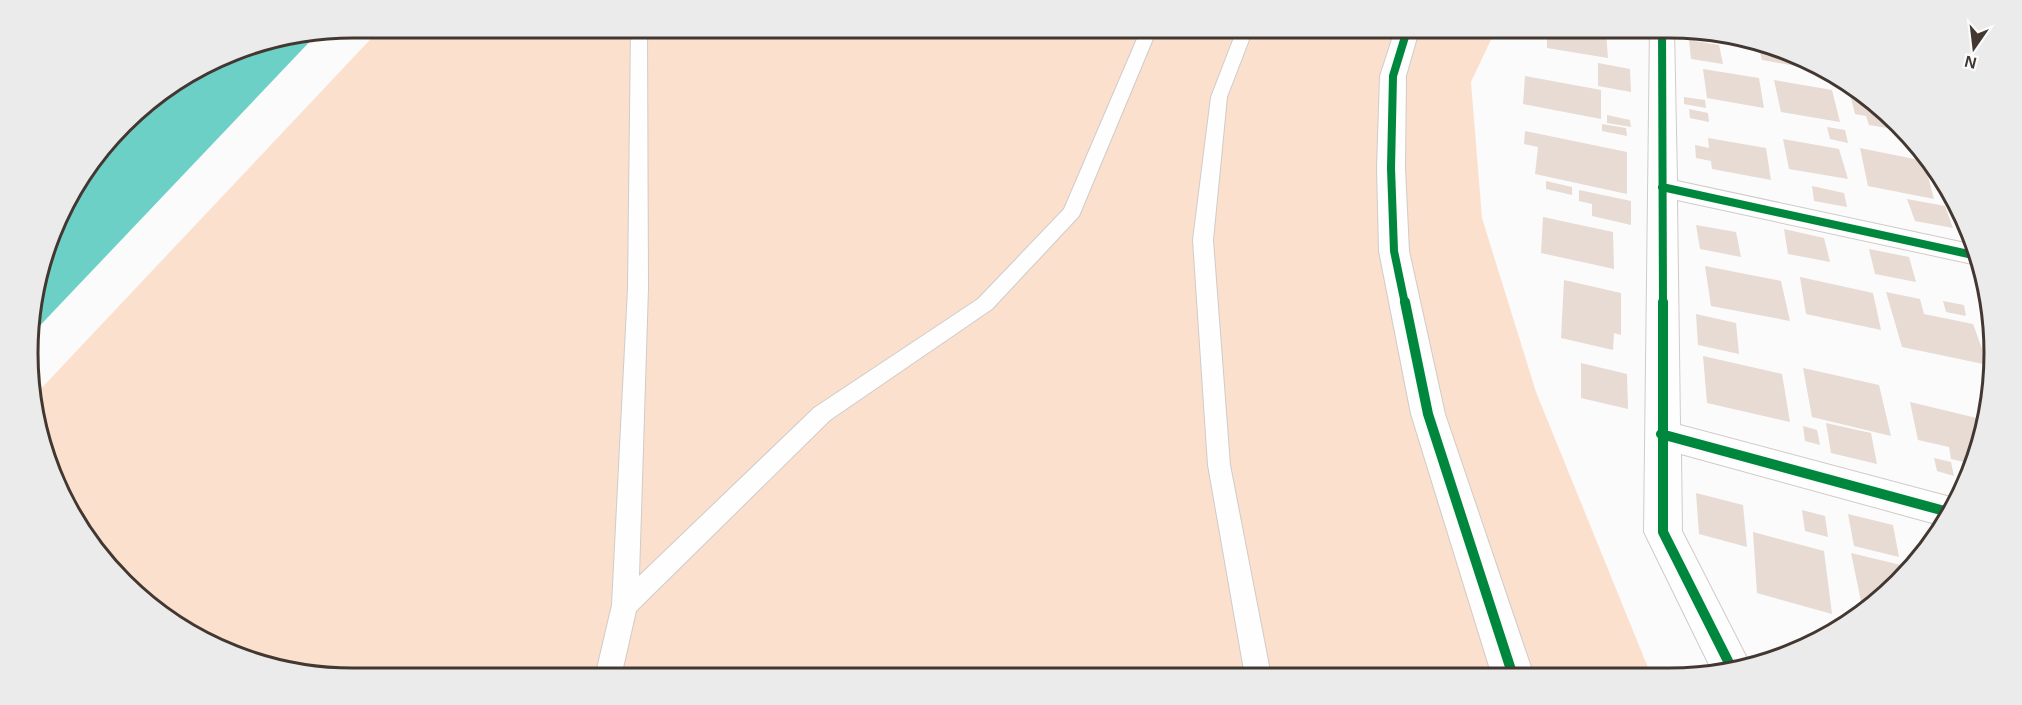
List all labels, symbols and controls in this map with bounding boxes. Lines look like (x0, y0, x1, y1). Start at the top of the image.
north arrow (1944, 18, 2004, 78)
text: N (1963, 52, 1978, 72)

